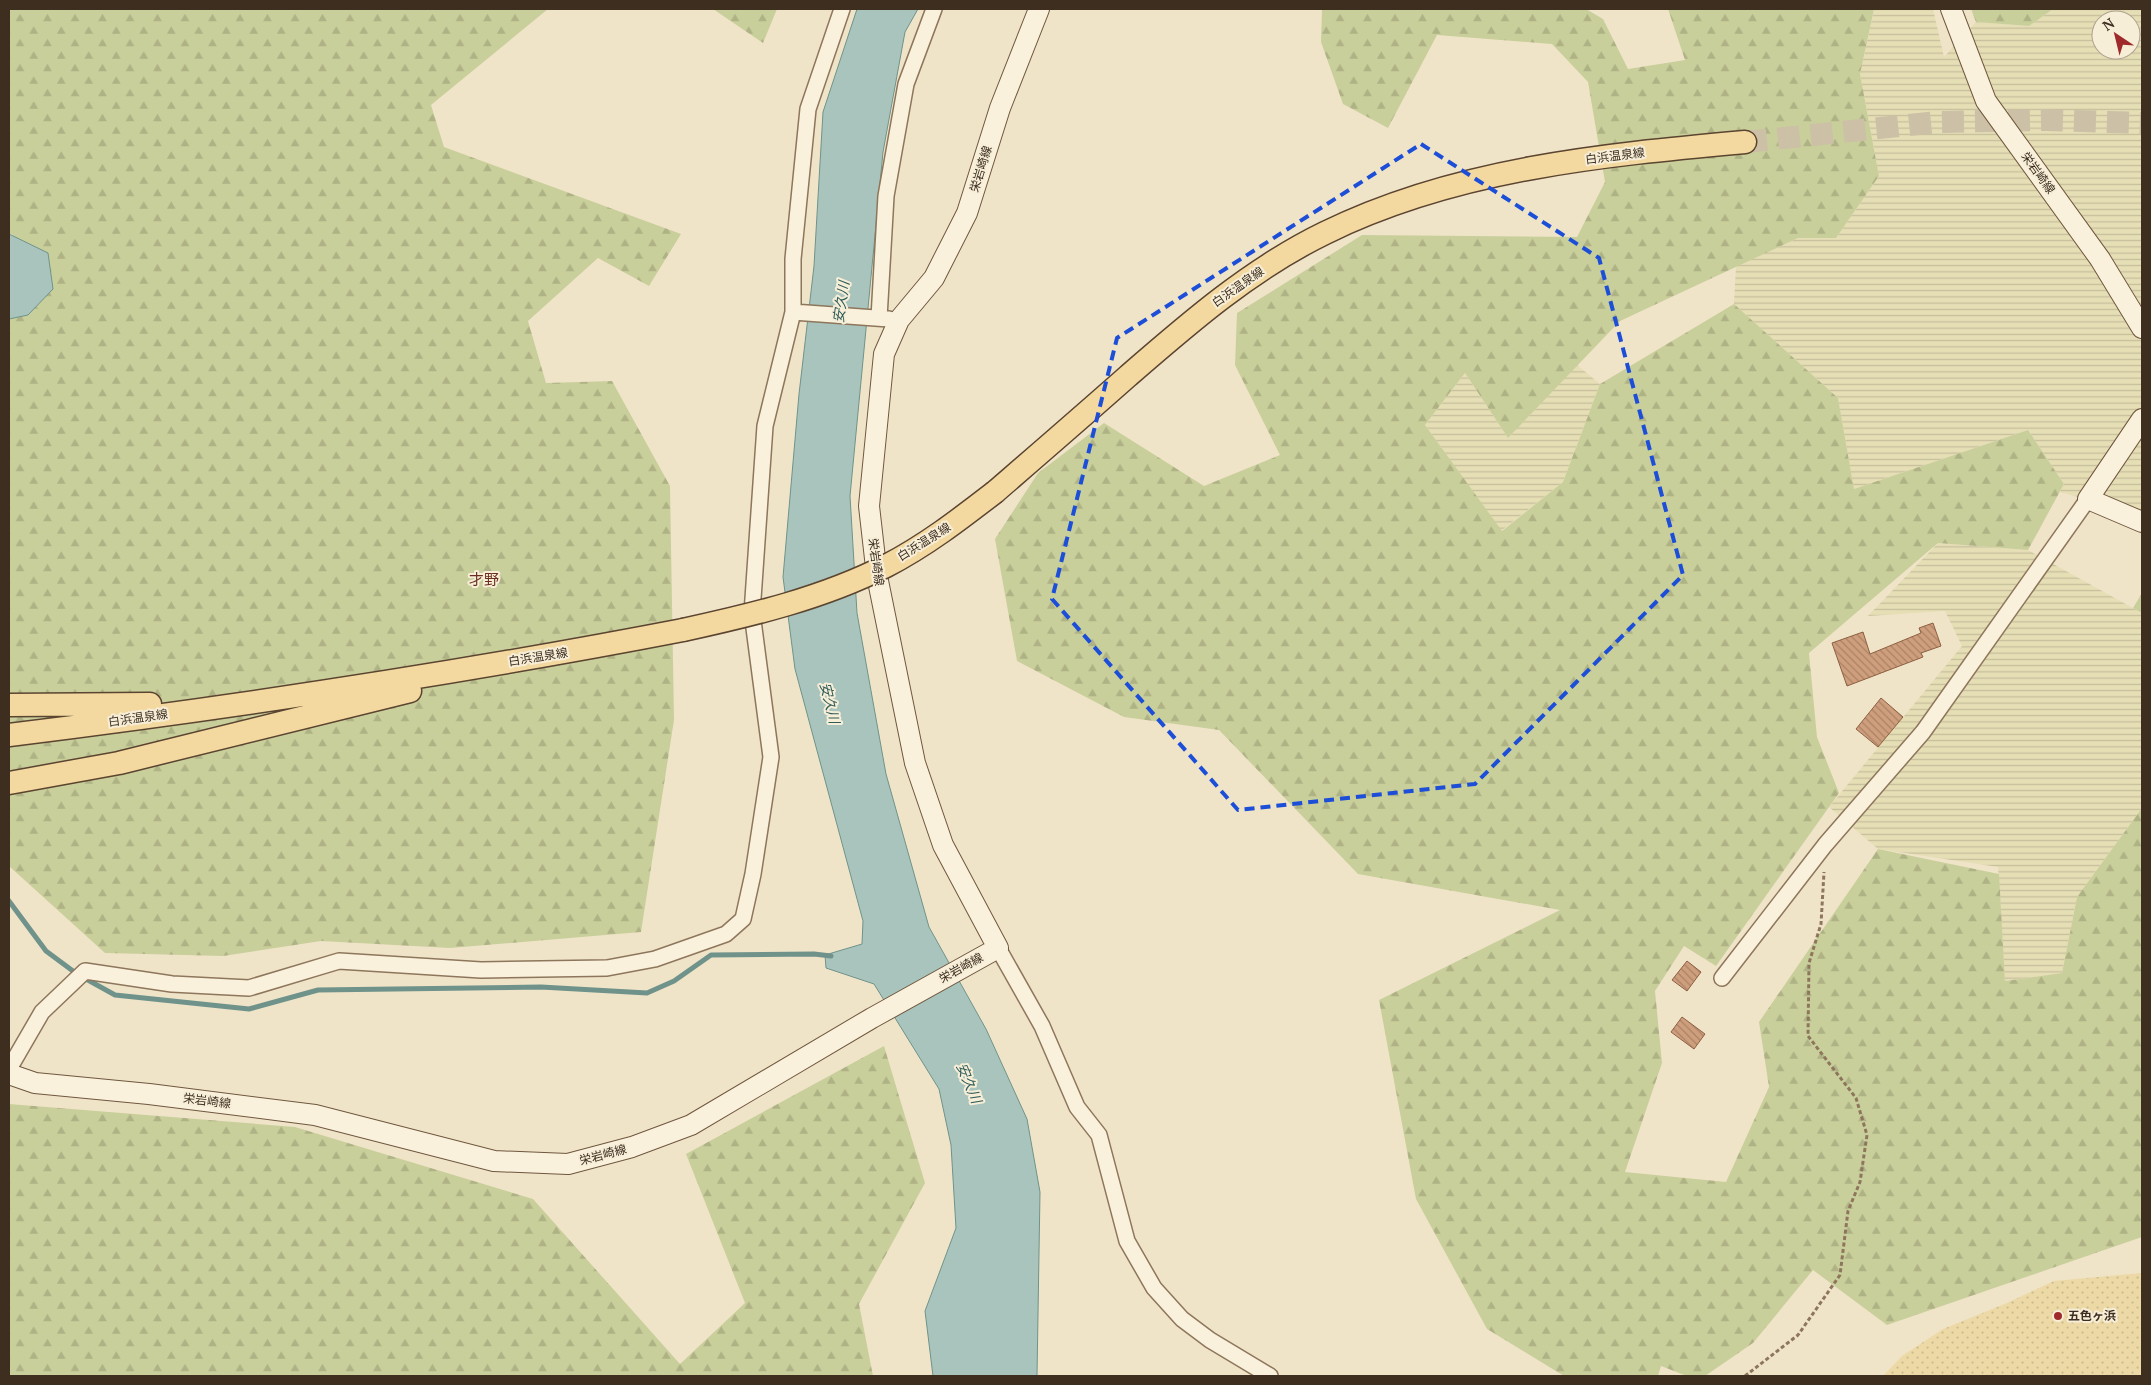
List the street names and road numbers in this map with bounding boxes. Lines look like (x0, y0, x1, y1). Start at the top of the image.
street label: 栄岩崎線 (966, 144, 995, 194)
street label: 白浜温泉線 (1584, 144, 1646, 167)
street label: 栄岩崎線 (2018, 149, 2059, 197)
street label: 白浜温泉線 (1209, 263, 1267, 310)
street label: 白浜温泉線 (894, 519, 953, 564)
street label: 栄岩崎線 (866, 537, 887, 587)
street label: 白浜温泉線 (507, 644, 569, 669)
street label: 白浜温泉線 (107, 706, 169, 729)
street label: 栄岩崎線 (936, 949, 985, 986)
street label: 栄岩崎線 (182, 1090, 232, 1111)
street label: 栄岩崎線 (578, 1141, 628, 1168)

